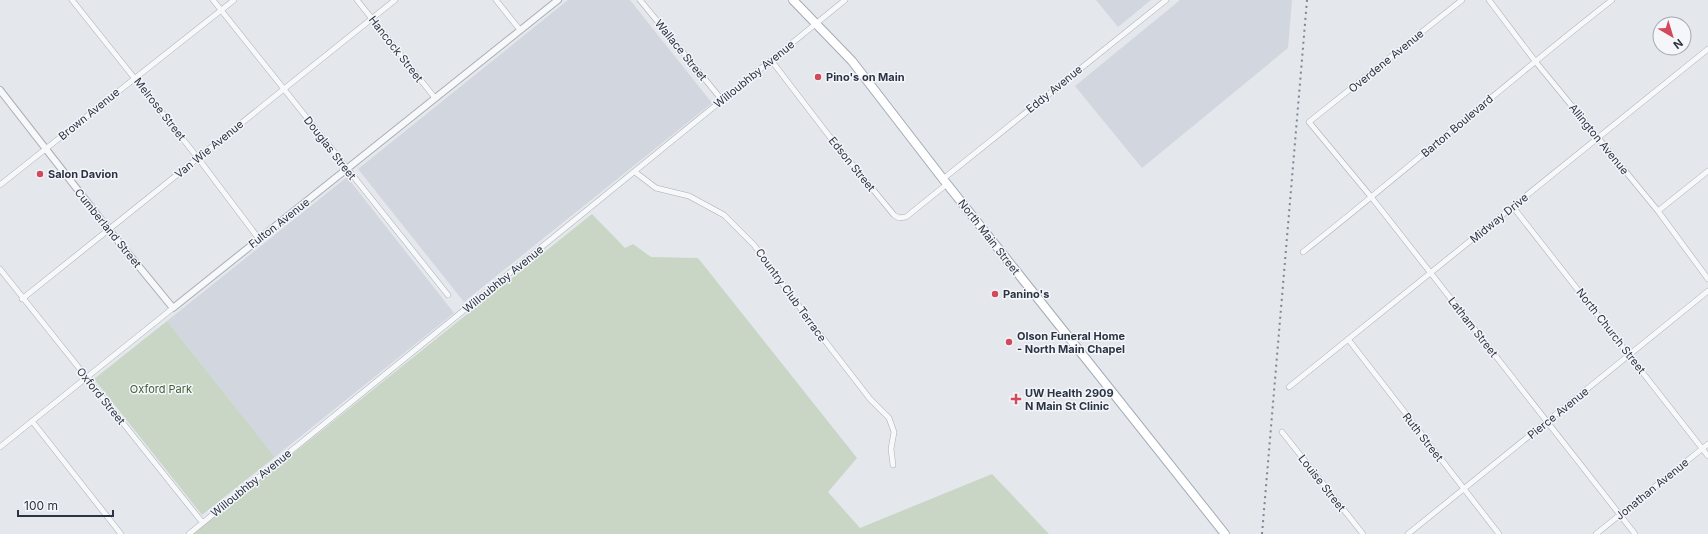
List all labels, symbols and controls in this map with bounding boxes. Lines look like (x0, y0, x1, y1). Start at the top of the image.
street label: Hancock Street (366, 13, 426, 85)
north arrow (1652, 16, 1692, 56)
street label: Wallace Street (652, 17, 710, 84)
street label: Overdene Avenue (1346, 26, 1426, 96)
text: N (1671, 36, 1686, 52)
street label: Willoubhby Avenue (711, 37, 797, 111)
street label: Eddy Avenue (1023, 62, 1085, 116)
place label: Pino's on Main (826, 70, 905, 84)
marker: Pino's on Main (813, 72, 823, 82)
street label: Melrose Street (131, 75, 189, 144)
street label: Brown Avenue (56, 85, 122, 143)
street label: Barton Boulevard (1418, 92, 1496, 160)
street label: Allington Avenue (1566, 101, 1632, 177)
street label: Douglas Street (301, 114, 359, 183)
street label: Van Wie Avenue (172, 117, 246, 181)
street label: Edson Street (826, 134, 879, 195)
place label: Salon Davion (48, 167, 118, 181)
marker: Salon Davion (35, 169, 45, 179)
street label: Cumberland Street (72, 186, 144, 271)
street label: Midway Drive (1467, 190, 1531, 246)
street label: Fulton Avenue (246, 195, 312, 251)
street label: North Main Street (955, 197, 1023, 278)
street label: Willoubhby Avenue (460, 242, 546, 316)
street label: Country Club Terrace (752, 246, 830, 344)
street label: North Church Street (1573, 286, 1649, 377)
place label: Panino's (1003, 287, 1049, 301)
marker: Panino's (990, 289, 1000, 299)
street label: Latham Street (1445, 294, 1501, 360)
place label: Olson Funeral Home - North Main Chapel (1017, 329, 1125, 356)
marker: Olson Funeral Home - North Main Chapel (1004, 337, 1014, 347)
street label: Oxford Street (74, 364, 129, 428)
park label: Oxford Park (130, 382, 192, 396)
street label: Pierce Avenue (1525, 384, 1591, 442)
place label: UW Health 2909 N Main St Clinic (1025, 386, 1114, 413)
marker: UW Health 2909 N Main St Clinic (1010, 393, 1022, 405)
street label: Ruth Street (1400, 410, 1447, 464)
street label: Willoubhby Avenue (208, 446, 294, 520)
street label: Louise Street (1295, 452, 1349, 515)
street label: Jonathan Avenue (1613, 455, 1691, 523)
scale bar (18, 492, 113, 518)
text: 100 m (24, 498, 58, 513)

